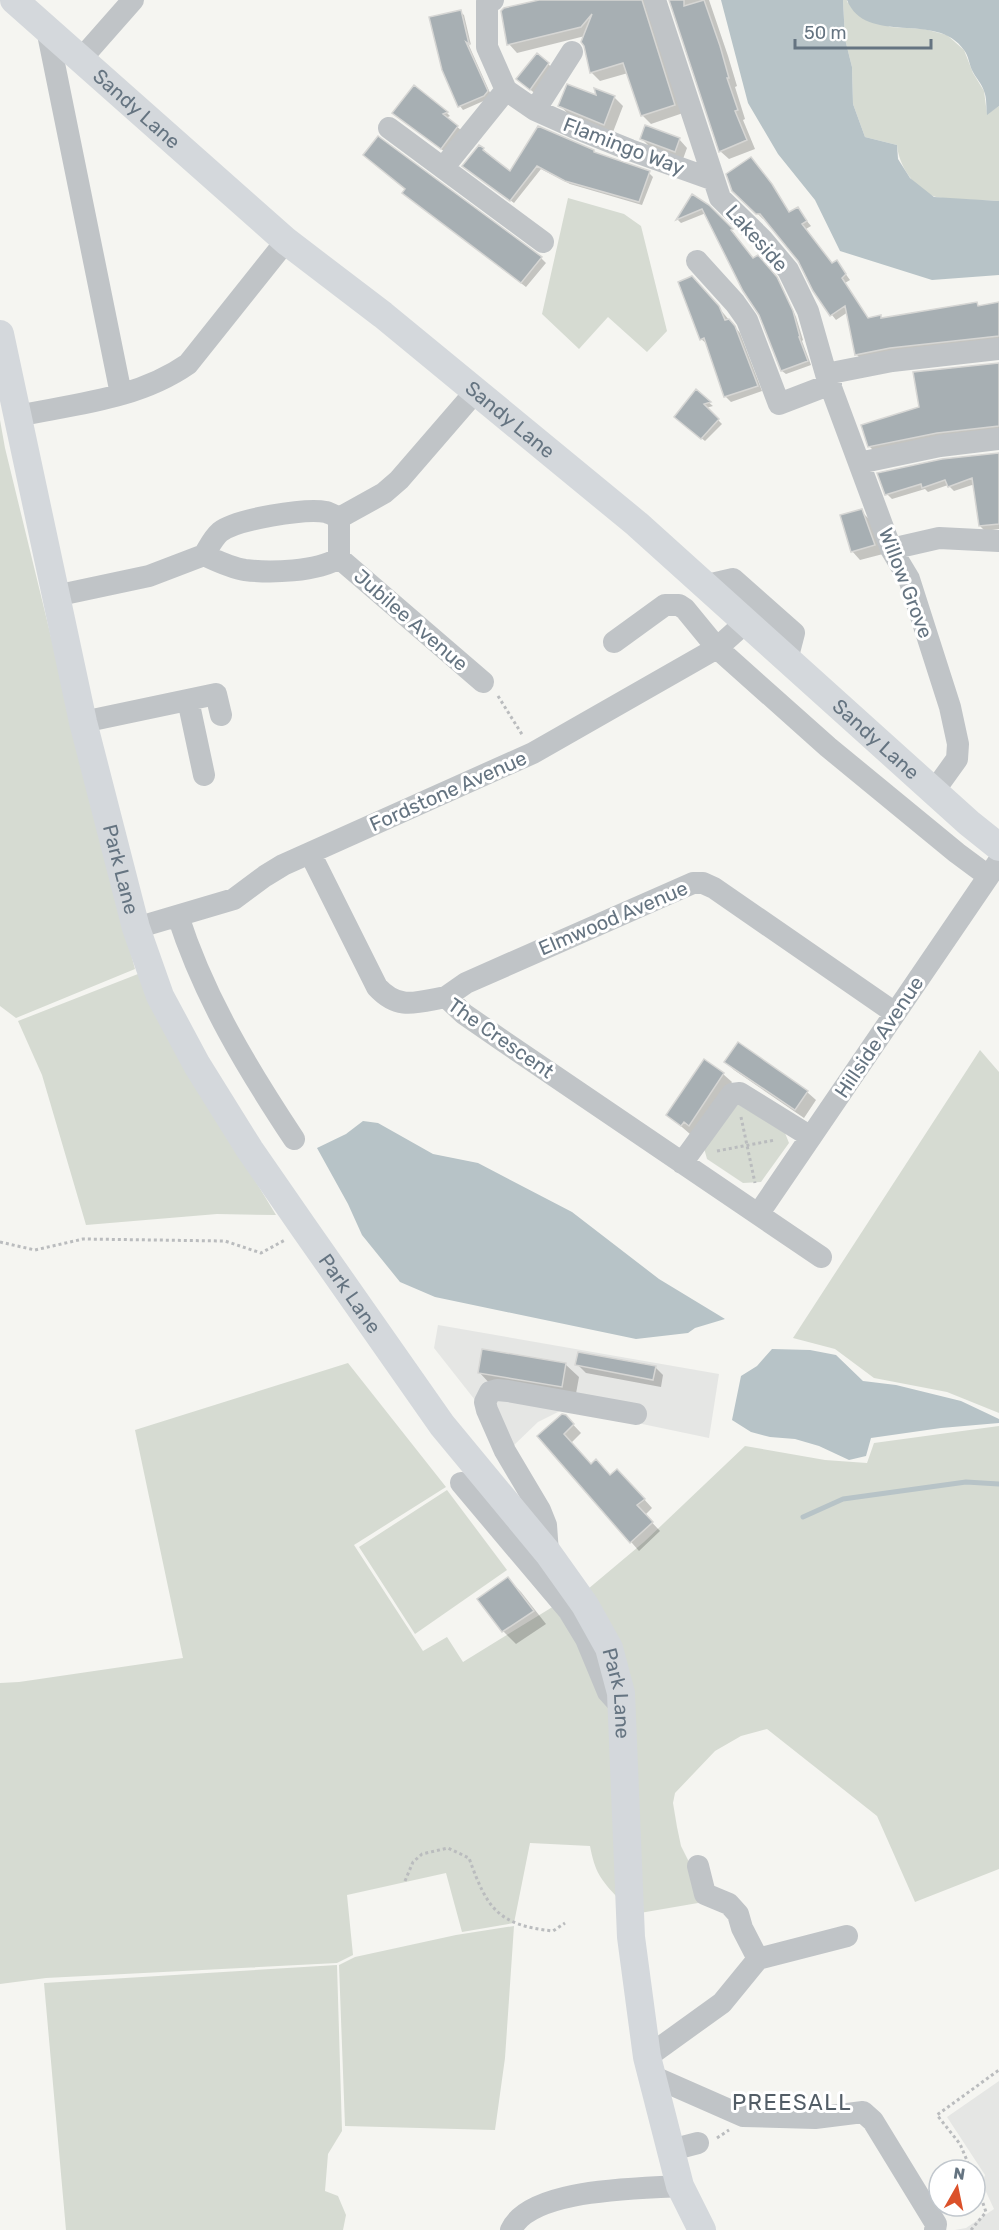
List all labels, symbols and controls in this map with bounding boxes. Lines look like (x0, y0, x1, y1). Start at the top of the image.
scale bar (795, 12, 932, 50)
text: 50 m (804, 22, 847, 44)
street label: Sandy Lane (88, 64, 185, 154)
street label: Flamingo Way (560, 112, 688, 180)
street label: Lakeside (721, 200, 793, 276)
street label: Sandy Lane (461, 376, 560, 463)
street label: Willow Grove (874, 524, 938, 642)
street label: Jubilee Avenue (349, 564, 473, 676)
street label: Sandy Lane (828, 694, 924, 785)
street label: Fordstone Avenue (366, 746, 530, 836)
street label: Park Lane (98, 822, 144, 917)
street label: Elmwood Avenue (535, 876, 691, 960)
street label: Hillside Avenue (830, 972, 928, 1102)
street label: The Crescent (443, 993, 559, 1083)
street label: Park Lane (314, 1249, 386, 1338)
street label: Park Lane (597, 1645, 635, 1739)
district label: PREESALL (732, 2089, 852, 2116)
north arrow (927, 2158, 987, 2218)
text: N (952, 2163, 966, 2184)

